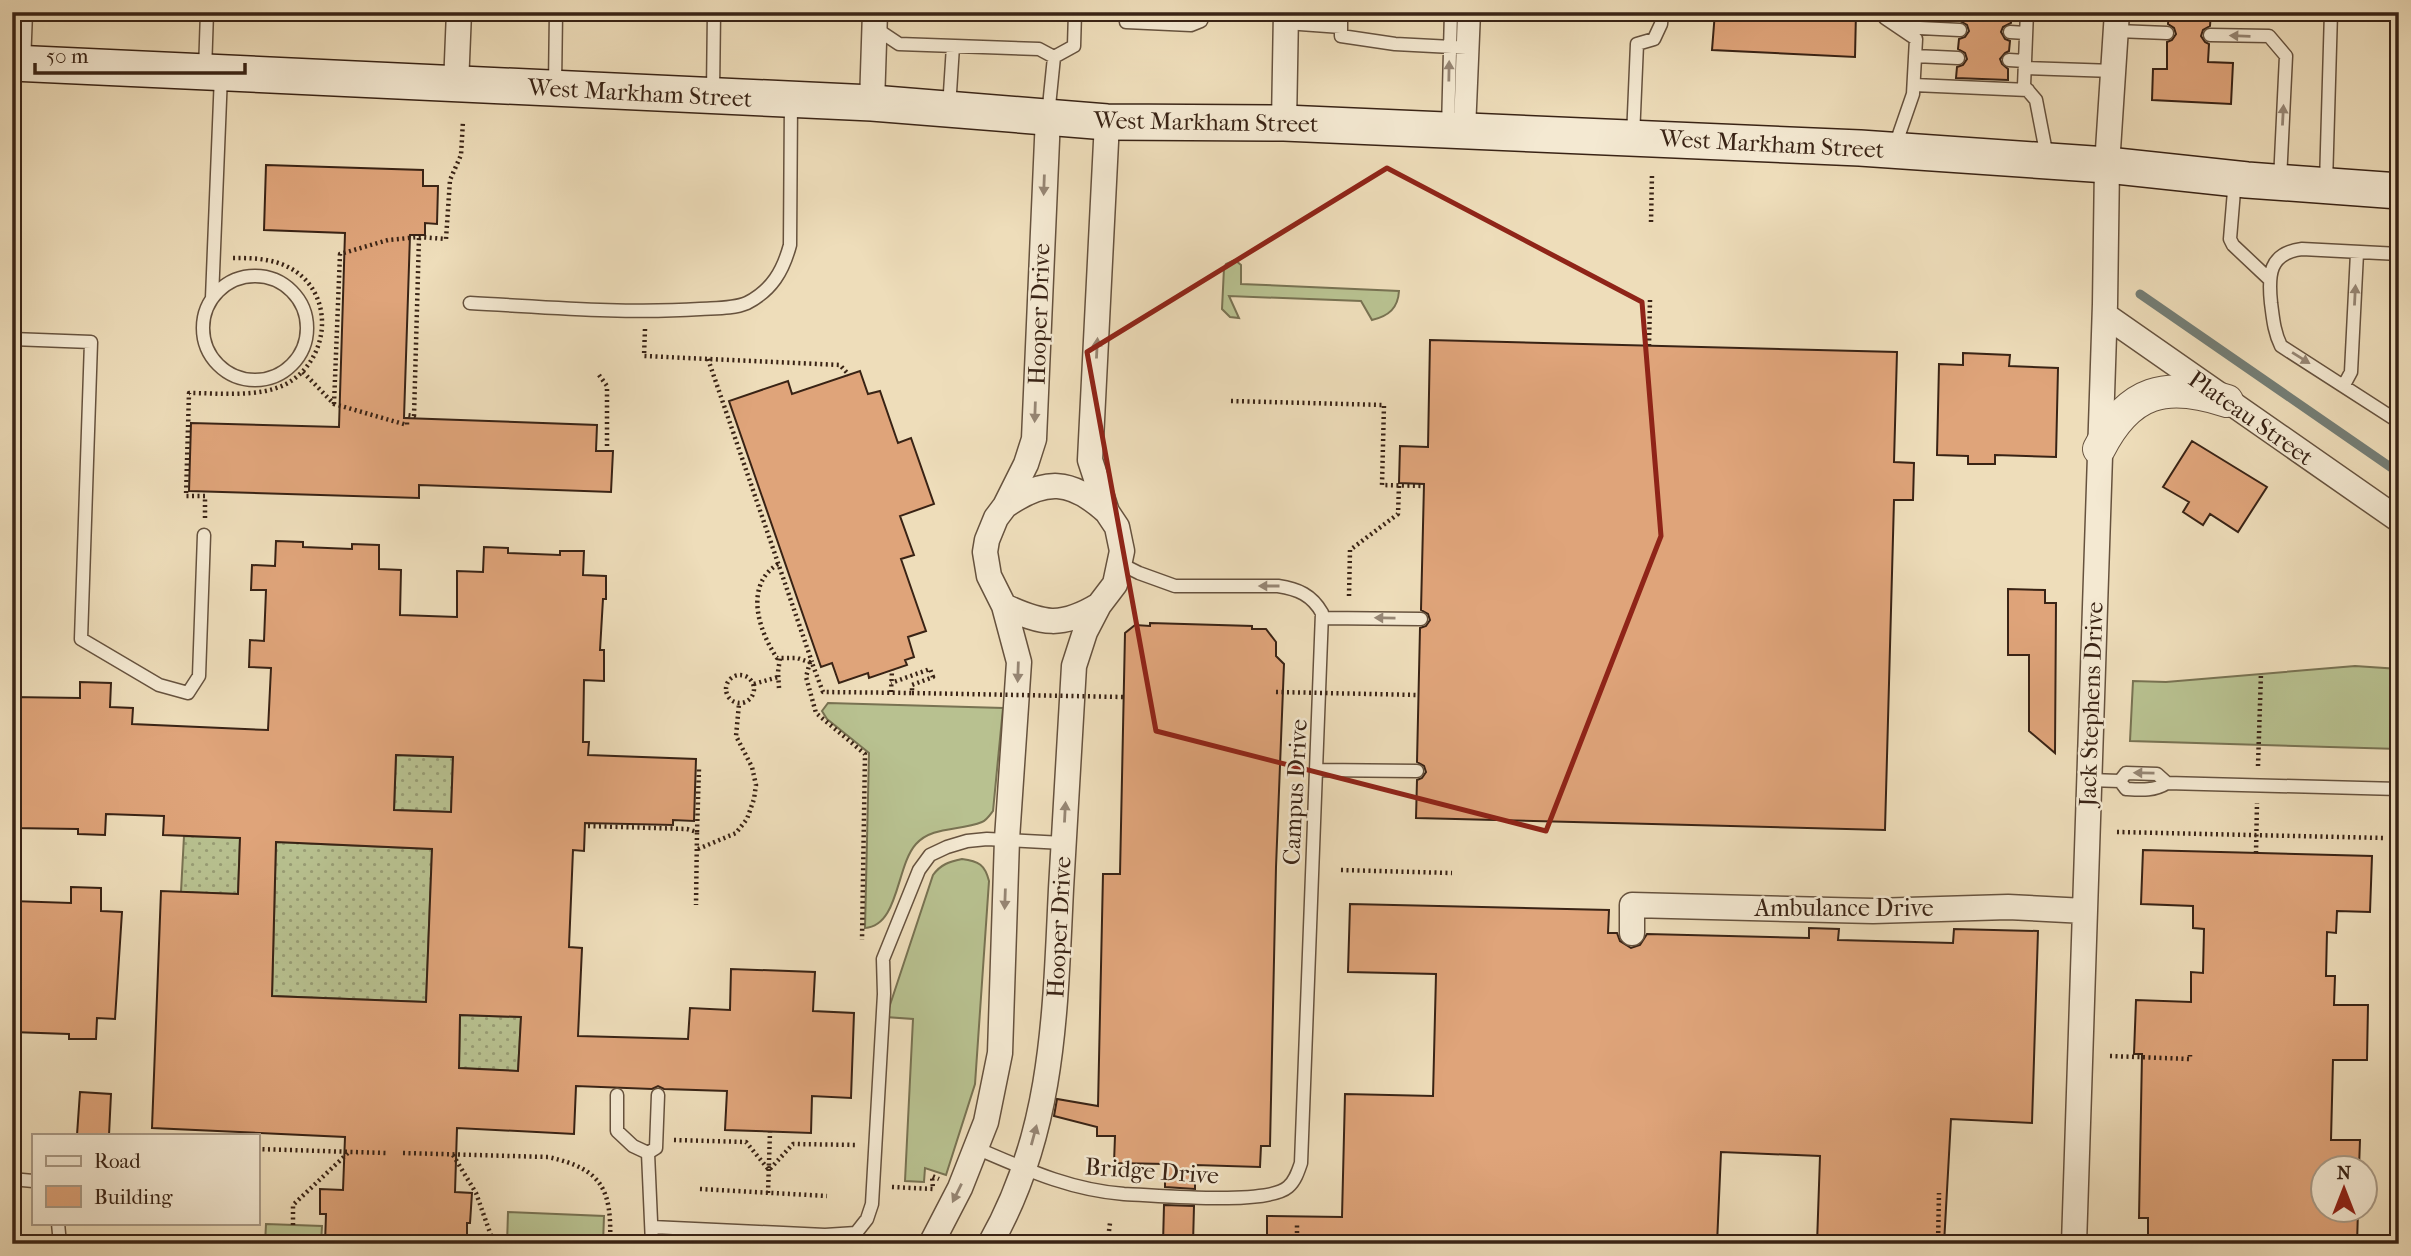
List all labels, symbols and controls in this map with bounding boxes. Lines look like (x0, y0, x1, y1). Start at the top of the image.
one-way arrow (2228, 30, 2250, 41)
scale bar (35, 32, 245, 76)
text: 50 m (46, 44, 89, 68)
one-way arrow (1443, 59, 1455, 81)
street label: West Markham Street (526, 73, 753, 113)
one-way arrow (2278, 104, 2289, 126)
street label: West Markham Street (1092, 106, 1319, 138)
street label: West Markham Street (1658, 124, 1885, 164)
one-way arrow (1038, 174, 1050, 196)
street label: Hooper Drive (1023, 242, 1055, 385)
one-way arrow (2350, 284, 2361, 306)
one-way arrow (1092, 337, 1103, 359)
one-way arrow (2291, 351, 2310, 364)
street label: Plateau Street (2183, 365, 2319, 472)
one-way arrow (1029, 402, 1040, 424)
one-way arrow (1258, 581, 1280, 592)
street label: Jack Stephens Drive (2073, 601, 2109, 809)
one-way arrow (1373, 613, 1395, 624)
one-way arrow (1012, 661, 1023, 683)
street label: Campus Drive (1277, 718, 1313, 866)
one-way arrow (2133, 767, 2155, 779)
one-way arrow (1060, 801, 1071, 823)
street label: Hooper Drive (1041, 855, 1077, 999)
one-way arrow (999, 888, 1011, 910)
street label: Ambulance Drive (1753, 894, 1934, 922)
one-way arrow (1029, 1124, 1040, 1146)
legend (32, 1134, 259, 1224)
text: Road (94, 1149, 141, 1173)
street label: Bridge Drive (1084, 1152, 1220, 1190)
north arrow (2310, 1154, 2380, 1224)
text: N (2337, 1162, 2352, 1184)
one-way arrow (951, 1183, 963, 1203)
text: Building (94, 1185, 173, 1209)

